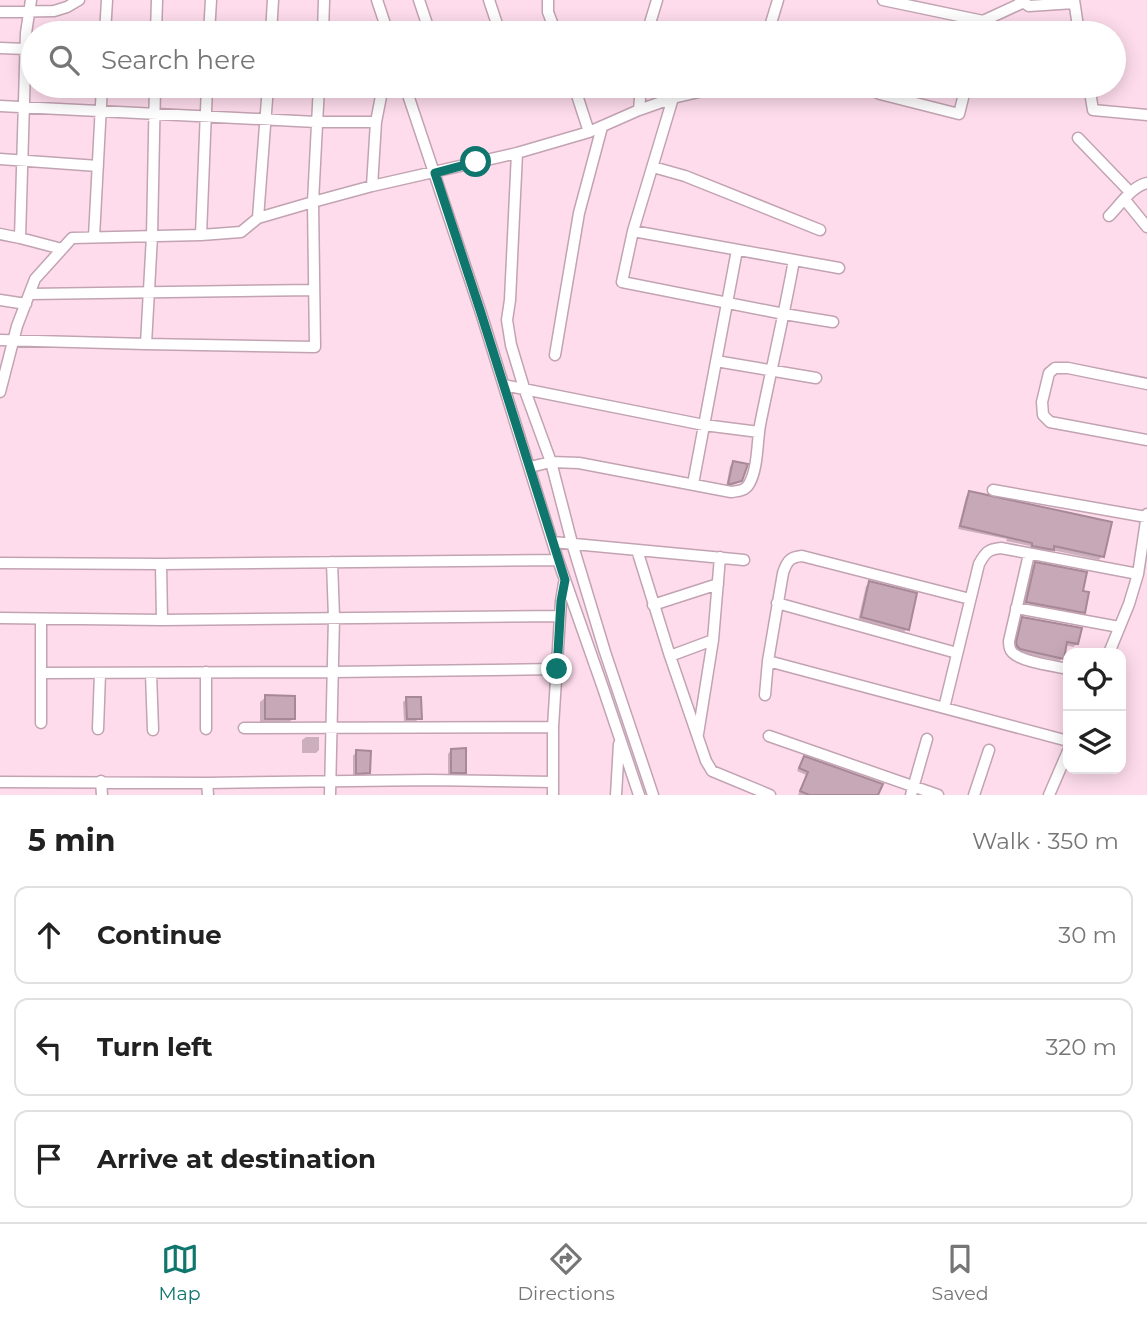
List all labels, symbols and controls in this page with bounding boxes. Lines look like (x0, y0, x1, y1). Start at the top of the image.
search box (21, 21, 1126, 98)
icon: search (45, 41, 83, 79)
text: Search here (101, 44, 256, 76)
route start (460, 146, 491, 177)
map controls (1063, 648, 1126, 774)
button: locate (1063, 648, 1126, 711)
route end (541, 653, 572, 684)
button: layers (1063, 711, 1126, 774)
text: 5 min (28, 822, 116, 859)
text: Walk · 350 m (972, 827, 1119, 855)
icon: ahead (30, 916, 68, 954)
text: Continue (97, 919, 222, 951)
text: 30 m (1058, 921, 1117, 949)
icon: left (30, 1028, 68, 1066)
text: Turn left (97, 1031, 213, 1063)
text: 320 m (1045, 1033, 1117, 1061)
icon: arrive (30, 1140, 68, 1178)
text: Arrive at destination (97, 1143, 376, 1175)
tab: Map (158, 1240, 201, 1305)
tab: Directions (517, 1240, 615, 1305)
tab: Saved (932, 1240, 989, 1305)

